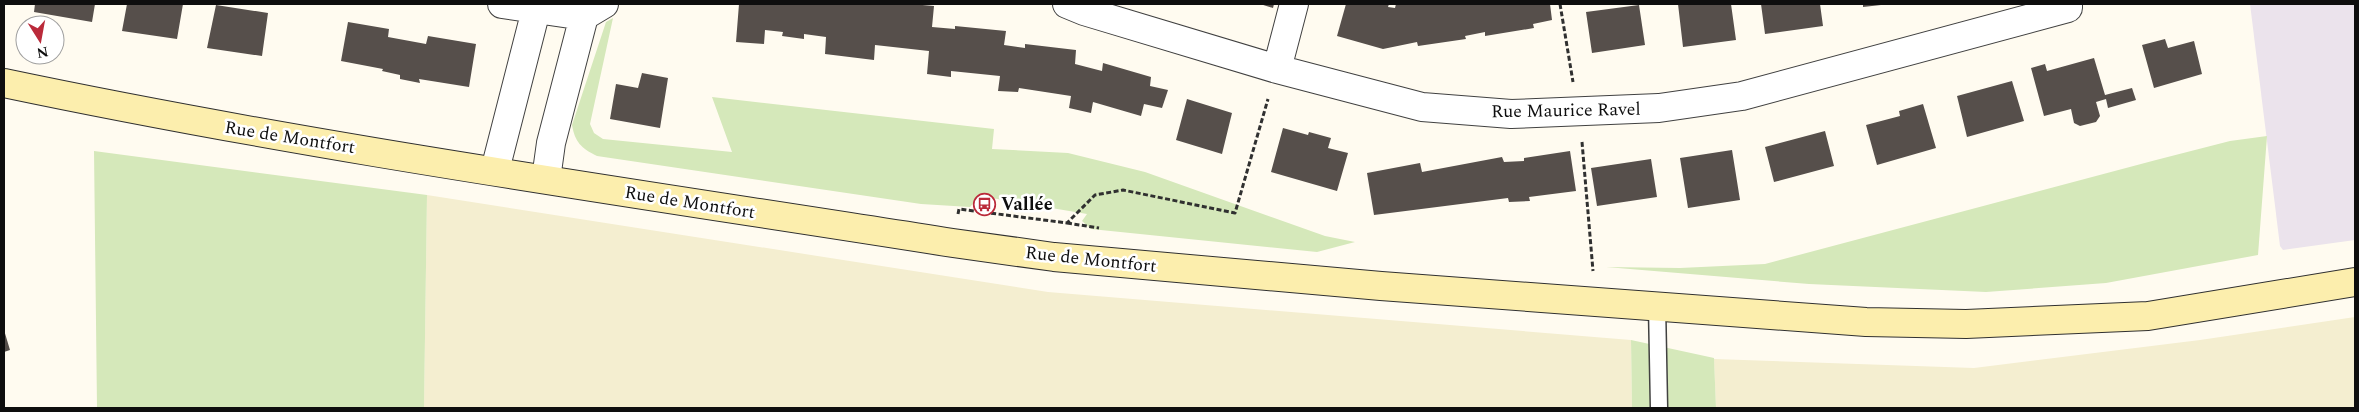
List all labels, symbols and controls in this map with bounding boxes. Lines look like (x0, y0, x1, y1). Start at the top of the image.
north arrow (15, 15, 65, 65)
text: N (35, 41, 50, 64)
street label: Rue Maurice Ravel (1491, 96, 1641, 125)
street label: Rue de Montfort (223, 114, 357, 161)
street label: Rue de Montfort (623, 179, 757, 226)
place label: Vallée (1001, 191, 1053, 218)
bus stop icon: Vallée (973, 192, 997, 216)
street label: Rue de Montfort (1024, 239, 1158, 280)

